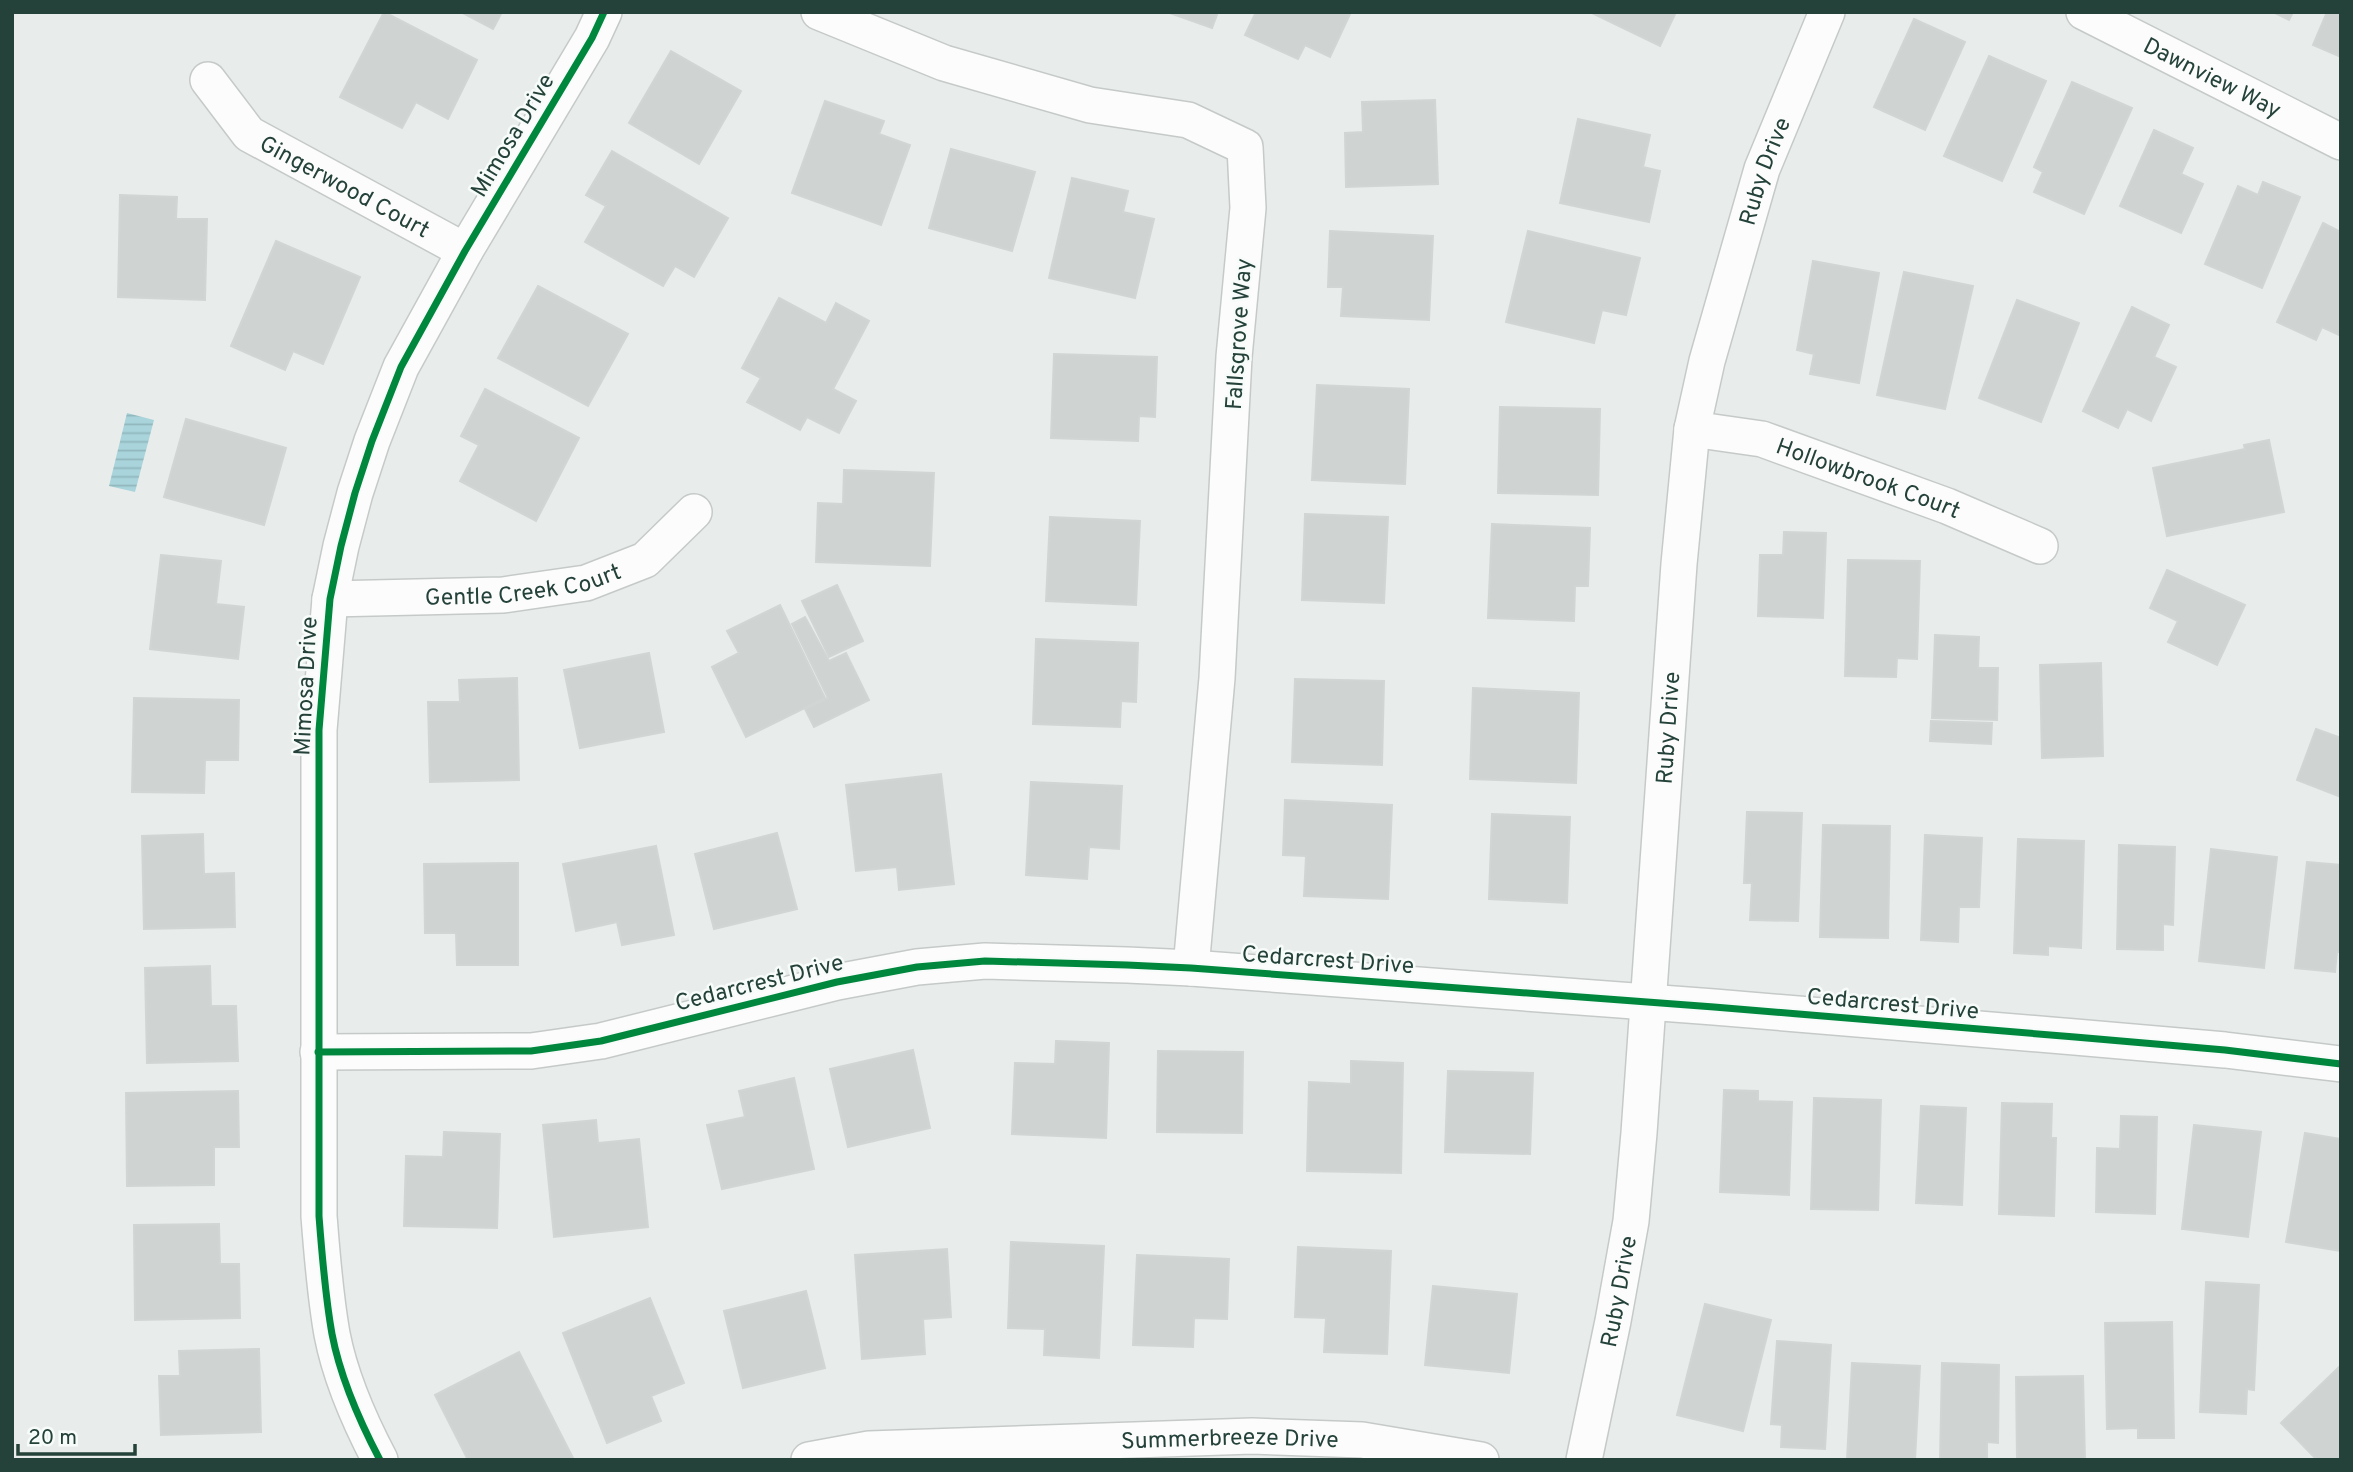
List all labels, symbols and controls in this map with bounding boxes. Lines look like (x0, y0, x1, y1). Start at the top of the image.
street label: Dawnview Way (2138, 32, 2285, 126)
street label: Mimosa Drive (466, 69, 562, 203)
street label: Ruby Drive (1735, 114, 1799, 229)
street label: Gingerwood Court (254, 130, 434, 246)
street label: Fallsgrove Way (1221, 257, 1260, 411)
street label: Hollowbrook Court (1772, 433, 1964, 527)
street label: Gentle Creek Court (425, 559, 626, 614)
street label: Mimosa Drive (289, 616, 326, 756)
street label: Ruby Drive (1652, 671, 1688, 785)
street label: Cedarcrest Drive (1241, 941, 1415, 982)
street label: Cedarcrest Drive (672, 949, 847, 1019)
street label: Cedarcrest Drive (1806, 984, 1980, 1027)
street label: Ruby Drive (1596, 1234, 1645, 1350)
scale bar (18, 1412, 135, 1456)
street label: Summerbreeze Drive (1121, 1424, 1339, 1457)
text: 20 m (28, 1425, 77, 1452)

